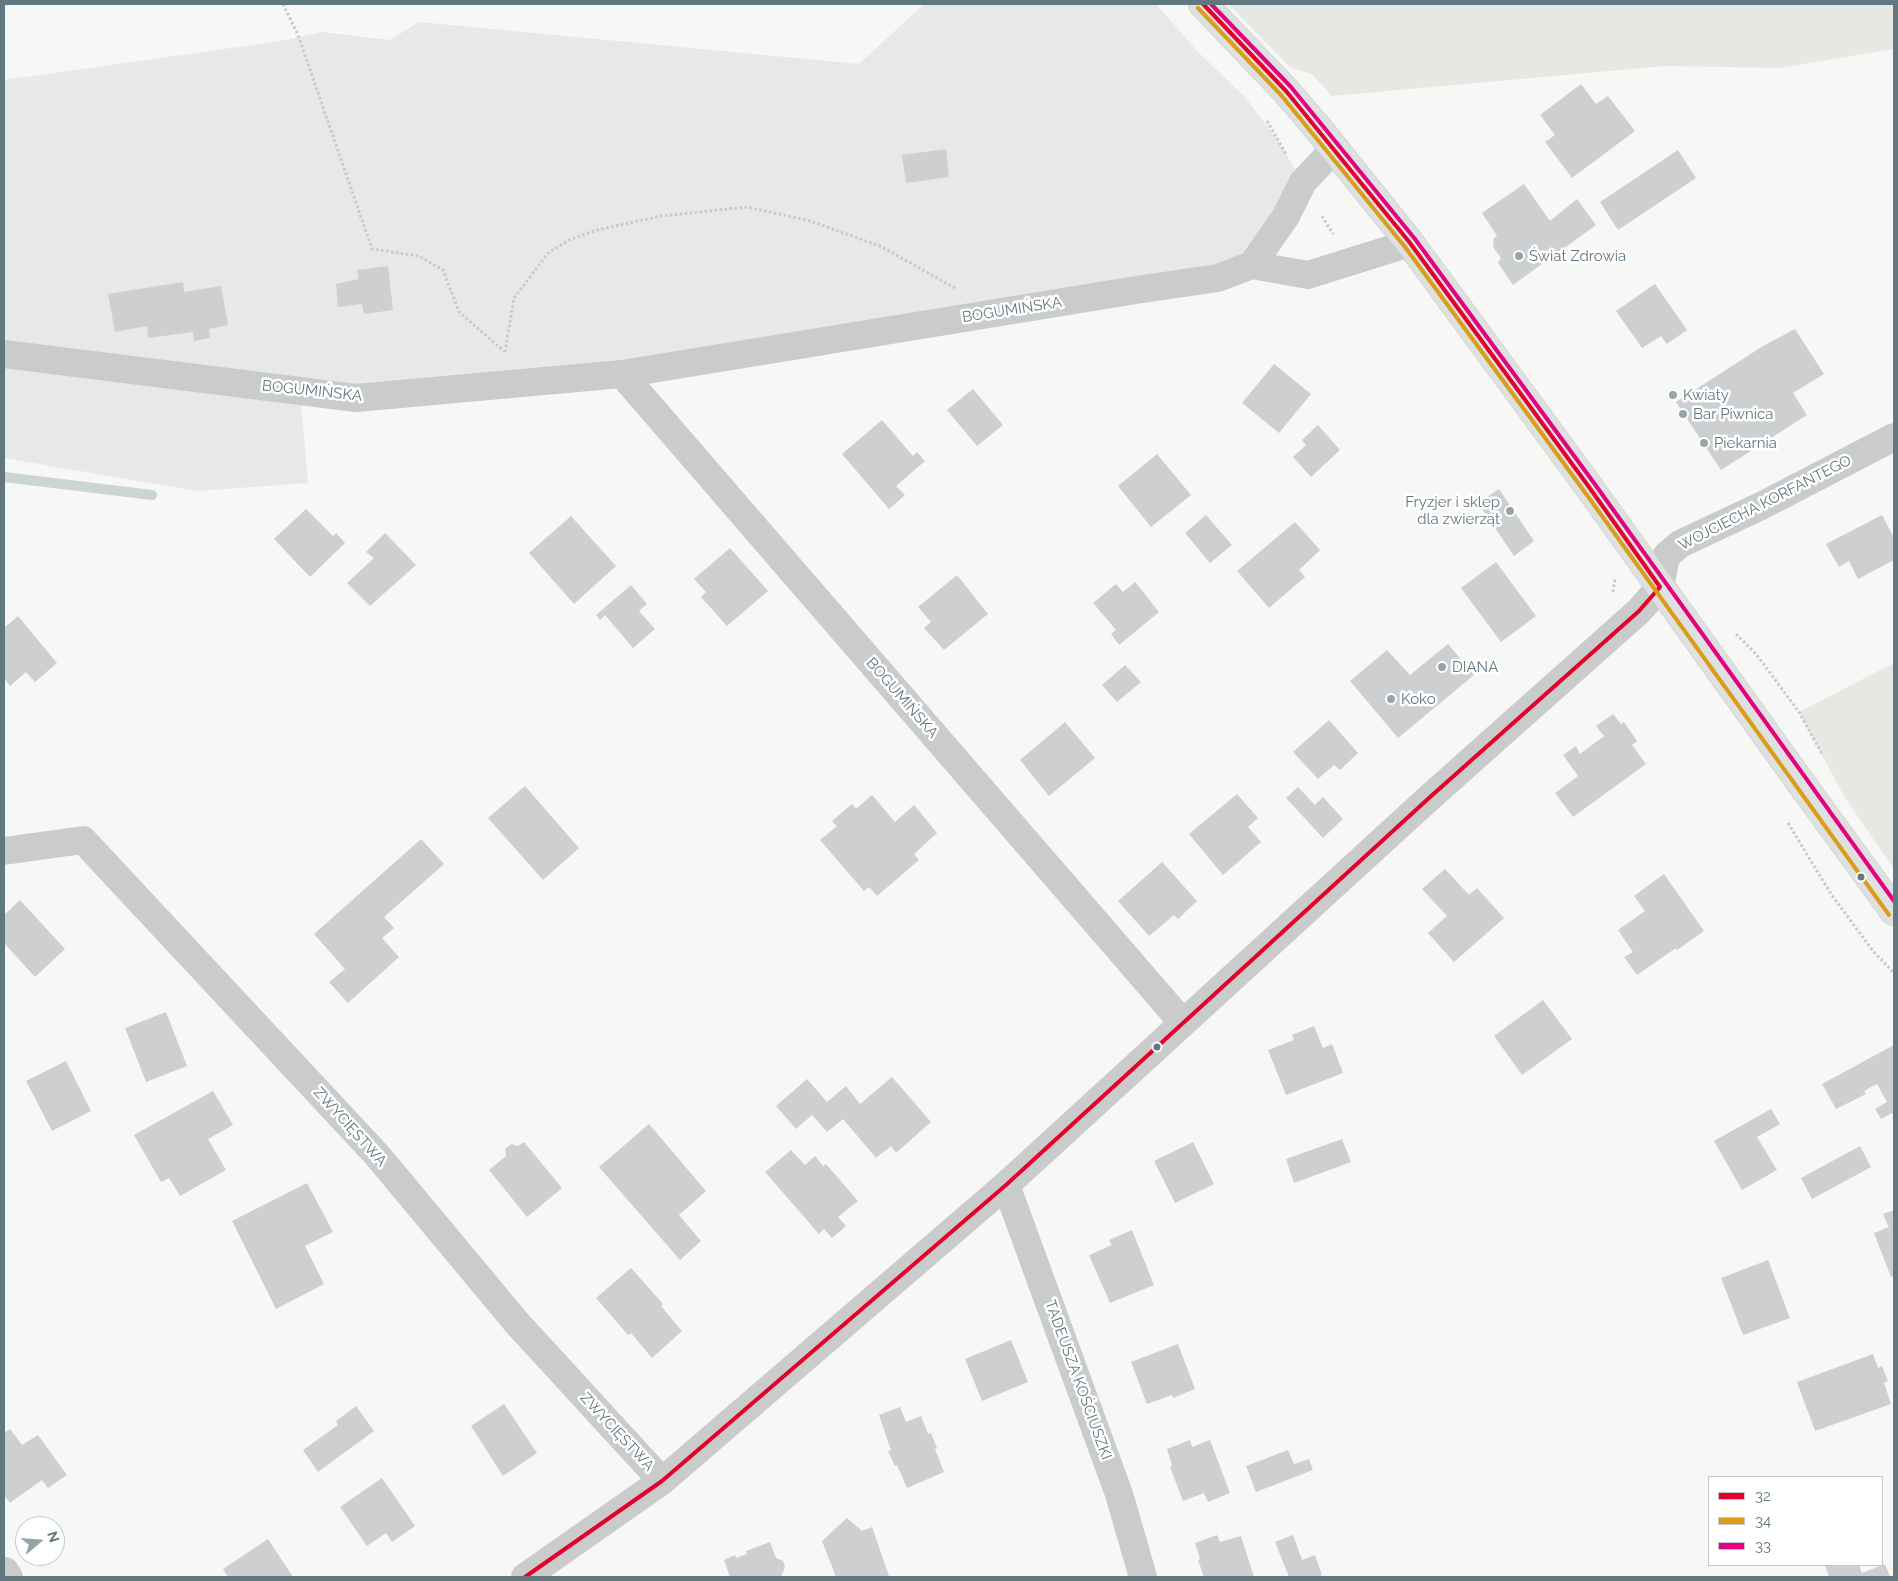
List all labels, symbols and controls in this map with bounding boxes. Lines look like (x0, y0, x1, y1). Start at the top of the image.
place label: Świat Zdrowia (1529, 247, 1626, 265)
marker: Świat Zdrowia (1513, 250, 1525, 262)
street label: BOGUMIŃSKA (961, 293, 1063, 327)
street label: BOGUMIŃSKA (261, 377, 363, 405)
place label: Kwiaty (1683, 386, 1729, 404)
marker: Kwiaty (1667, 389, 1679, 401)
place label: Bar Piwnica (1693, 405, 1773, 423)
marker: Bar Piwnica (1677, 408, 1689, 420)
place label: Piekarnia (1714, 434, 1777, 452)
marker: Piekarnia (1698, 437, 1710, 449)
street label: WOJCIECHA KORFANTEGO (1676, 452, 1854, 554)
place label: Fryzjer i sklep dla zwierząt (1405, 493, 1500, 528)
marker: Fryzjer i sklep dla zwierząt (1504, 505, 1516, 517)
street label: BOGUMIŃSKA (862, 654, 942, 742)
place label: DIANA (1452, 658, 1498, 676)
marker: DIANA (1436, 661, 1448, 673)
place label: Koko (1401, 690, 1436, 708)
marker: Koko (1385, 693, 1397, 705)
unlabelled marker (1856, 872, 1866, 882)
unlabelled marker (1152, 1042, 1162, 1052)
street label: ZWYCIĘSTWA (310, 1084, 390, 1170)
street label: TADEUSZA KOŚCIUSZKI (1041, 1298, 1115, 1462)
street label: ZWYCIĘSTWA (576, 1389, 658, 1475)
legend (1708, 1476, 1883, 1566)
text: 32 (1755, 1487, 1771, 1505)
text: 34 (1755, 1512, 1771, 1530)
north arrow (15, 1516, 65, 1566)
text: N (44, 1529, 63, 1544)
text: 33 (1755, 1537, 1771, 1555)

